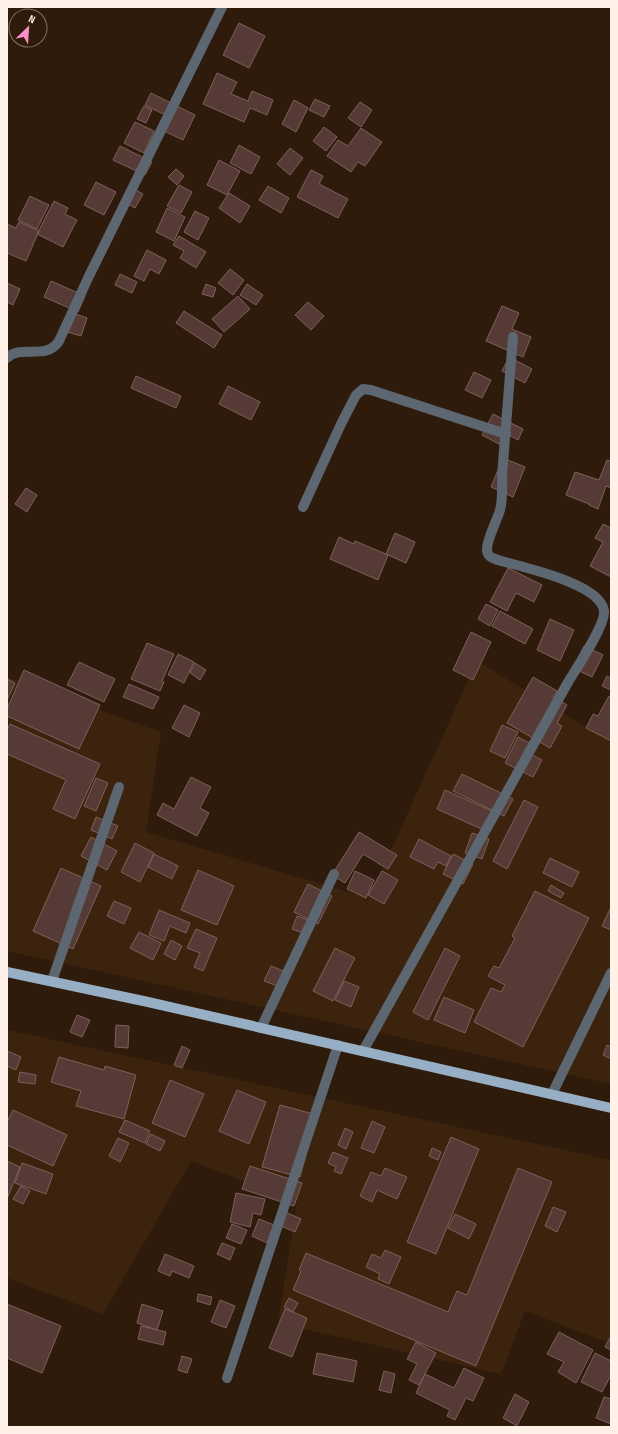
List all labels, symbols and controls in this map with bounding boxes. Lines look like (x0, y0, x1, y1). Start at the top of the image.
north arrow (8, 8, 48, 48)
text: N (27, 12, 38, 27)

